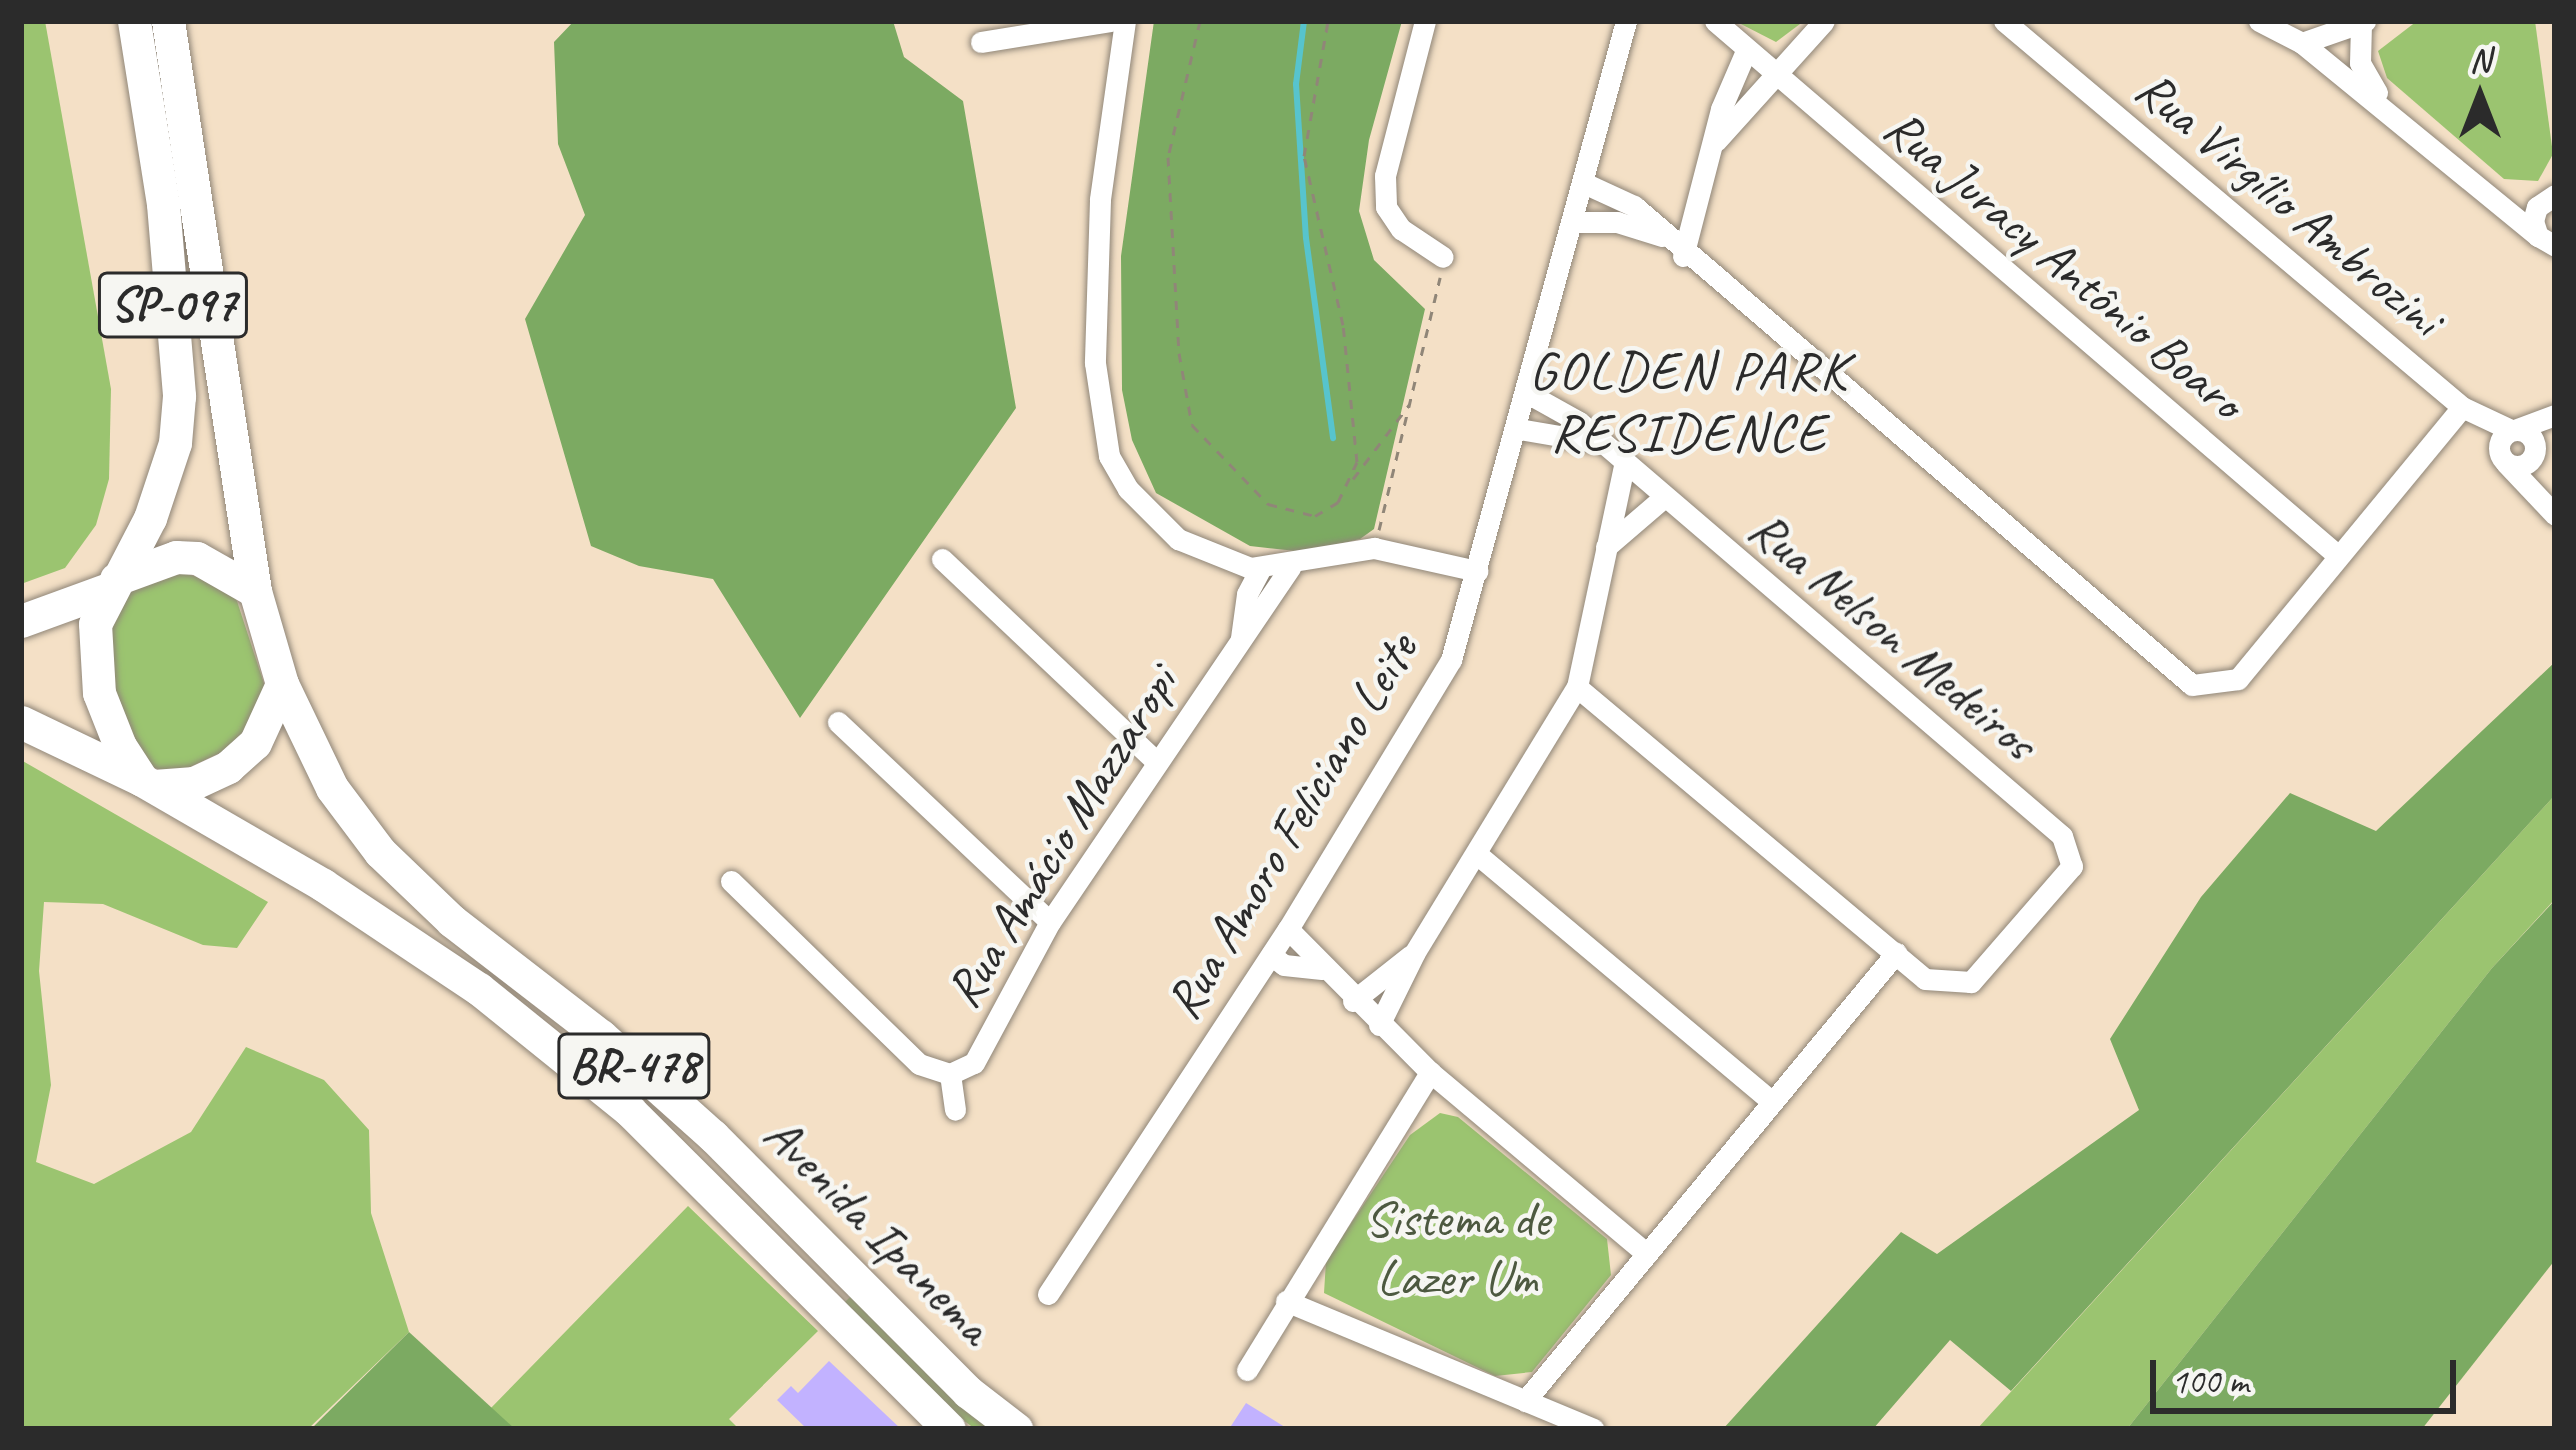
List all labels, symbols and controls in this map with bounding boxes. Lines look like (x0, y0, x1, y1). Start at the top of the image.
north arrow (2420, 36, 2540, 156)
text: N (2470, 39, 2490, 81)
street label: Rua Virgílio Ambrozini (2125, 58, 2453, 348)
street label: Rua Juracy Antônio Boaro (1874, 98, 2254, 430)
road number: SP-097 (95, 263, 251, 347)
district label: GOLDEN PARK RESIDENCE (1531, 338, 1847, 464)
street label: Rua Nelson Medeiros (1736, 496, 2050, 774)
street label: Rua Amoro Feliciano Leite (1151, 621, 1431, 1031)
street label: Rua Amácio Mazzaropi (932, 656, 1190, 1018)
road number: BR-478 (556, 1024, 712, 1108)
street label: Avenida Ipanema (752, 1104, 1004, 1356)
park label: Sistema de Lazer Um (1365, 1188, 1549, 1308)
scale bar (2156, 1336, 2462, 1410)
text: 100 m (2171, 1358, 2248, 1404)

